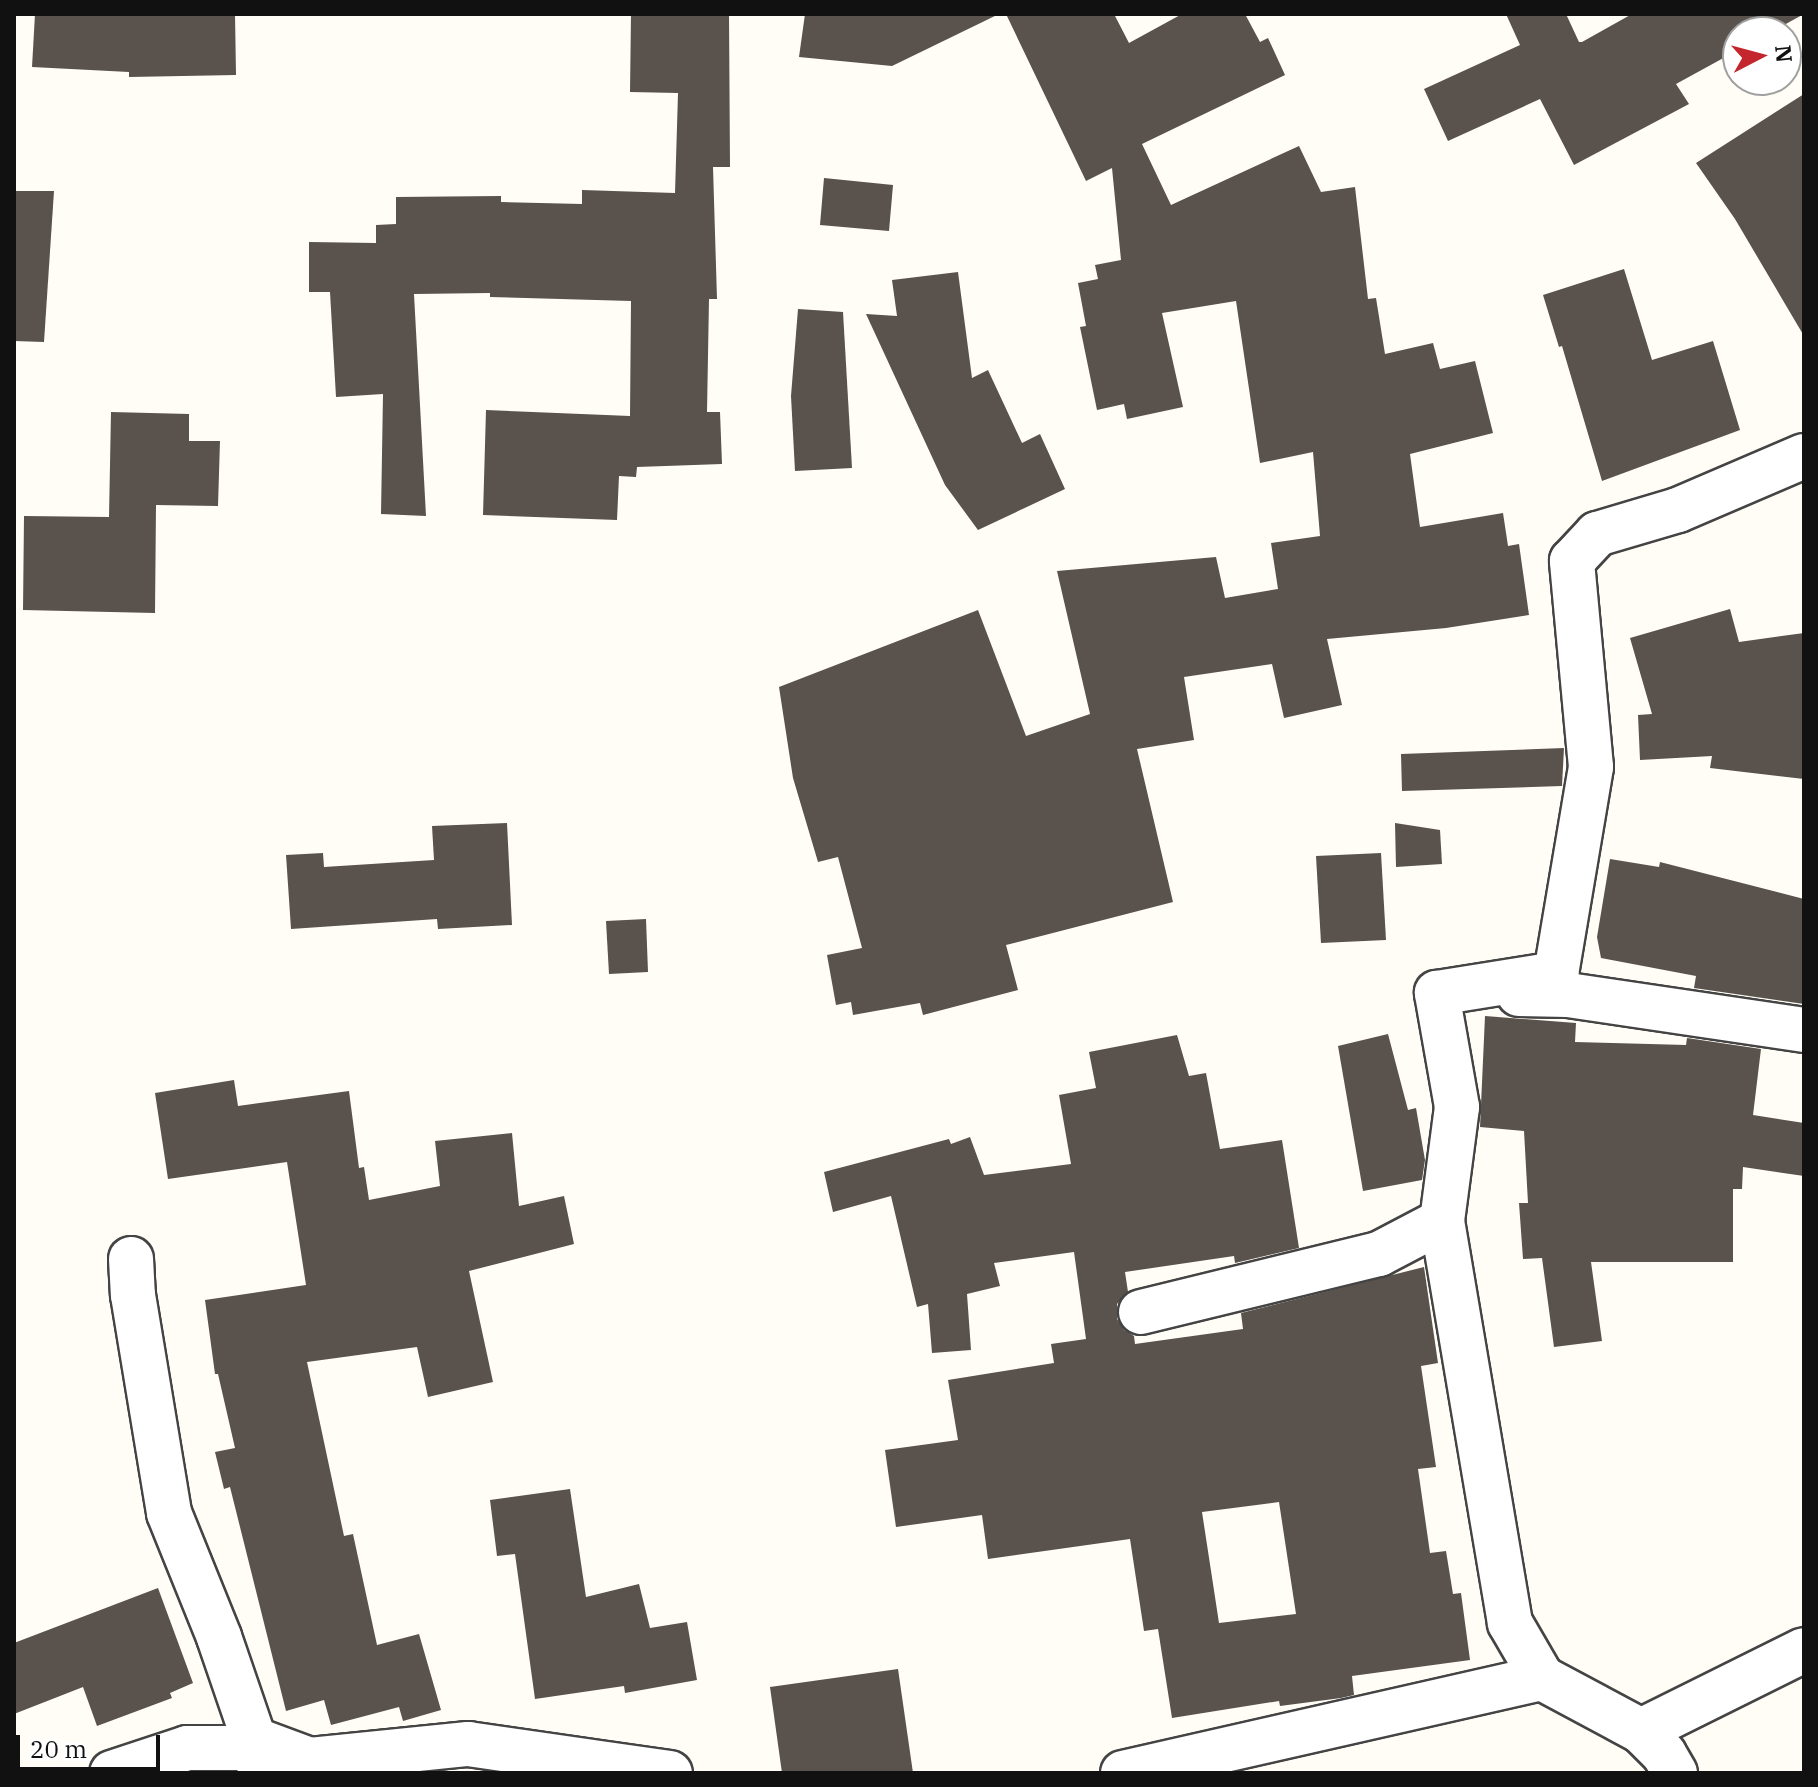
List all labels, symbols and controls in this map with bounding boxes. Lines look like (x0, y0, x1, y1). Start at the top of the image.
north arrow (1722, 16, 1802, 96)
text: N (1769, 43, 1800, 64)
scale bar (20, 1719, 164, 1769)
text: 20 m (30, 1733, 87, 1765)

